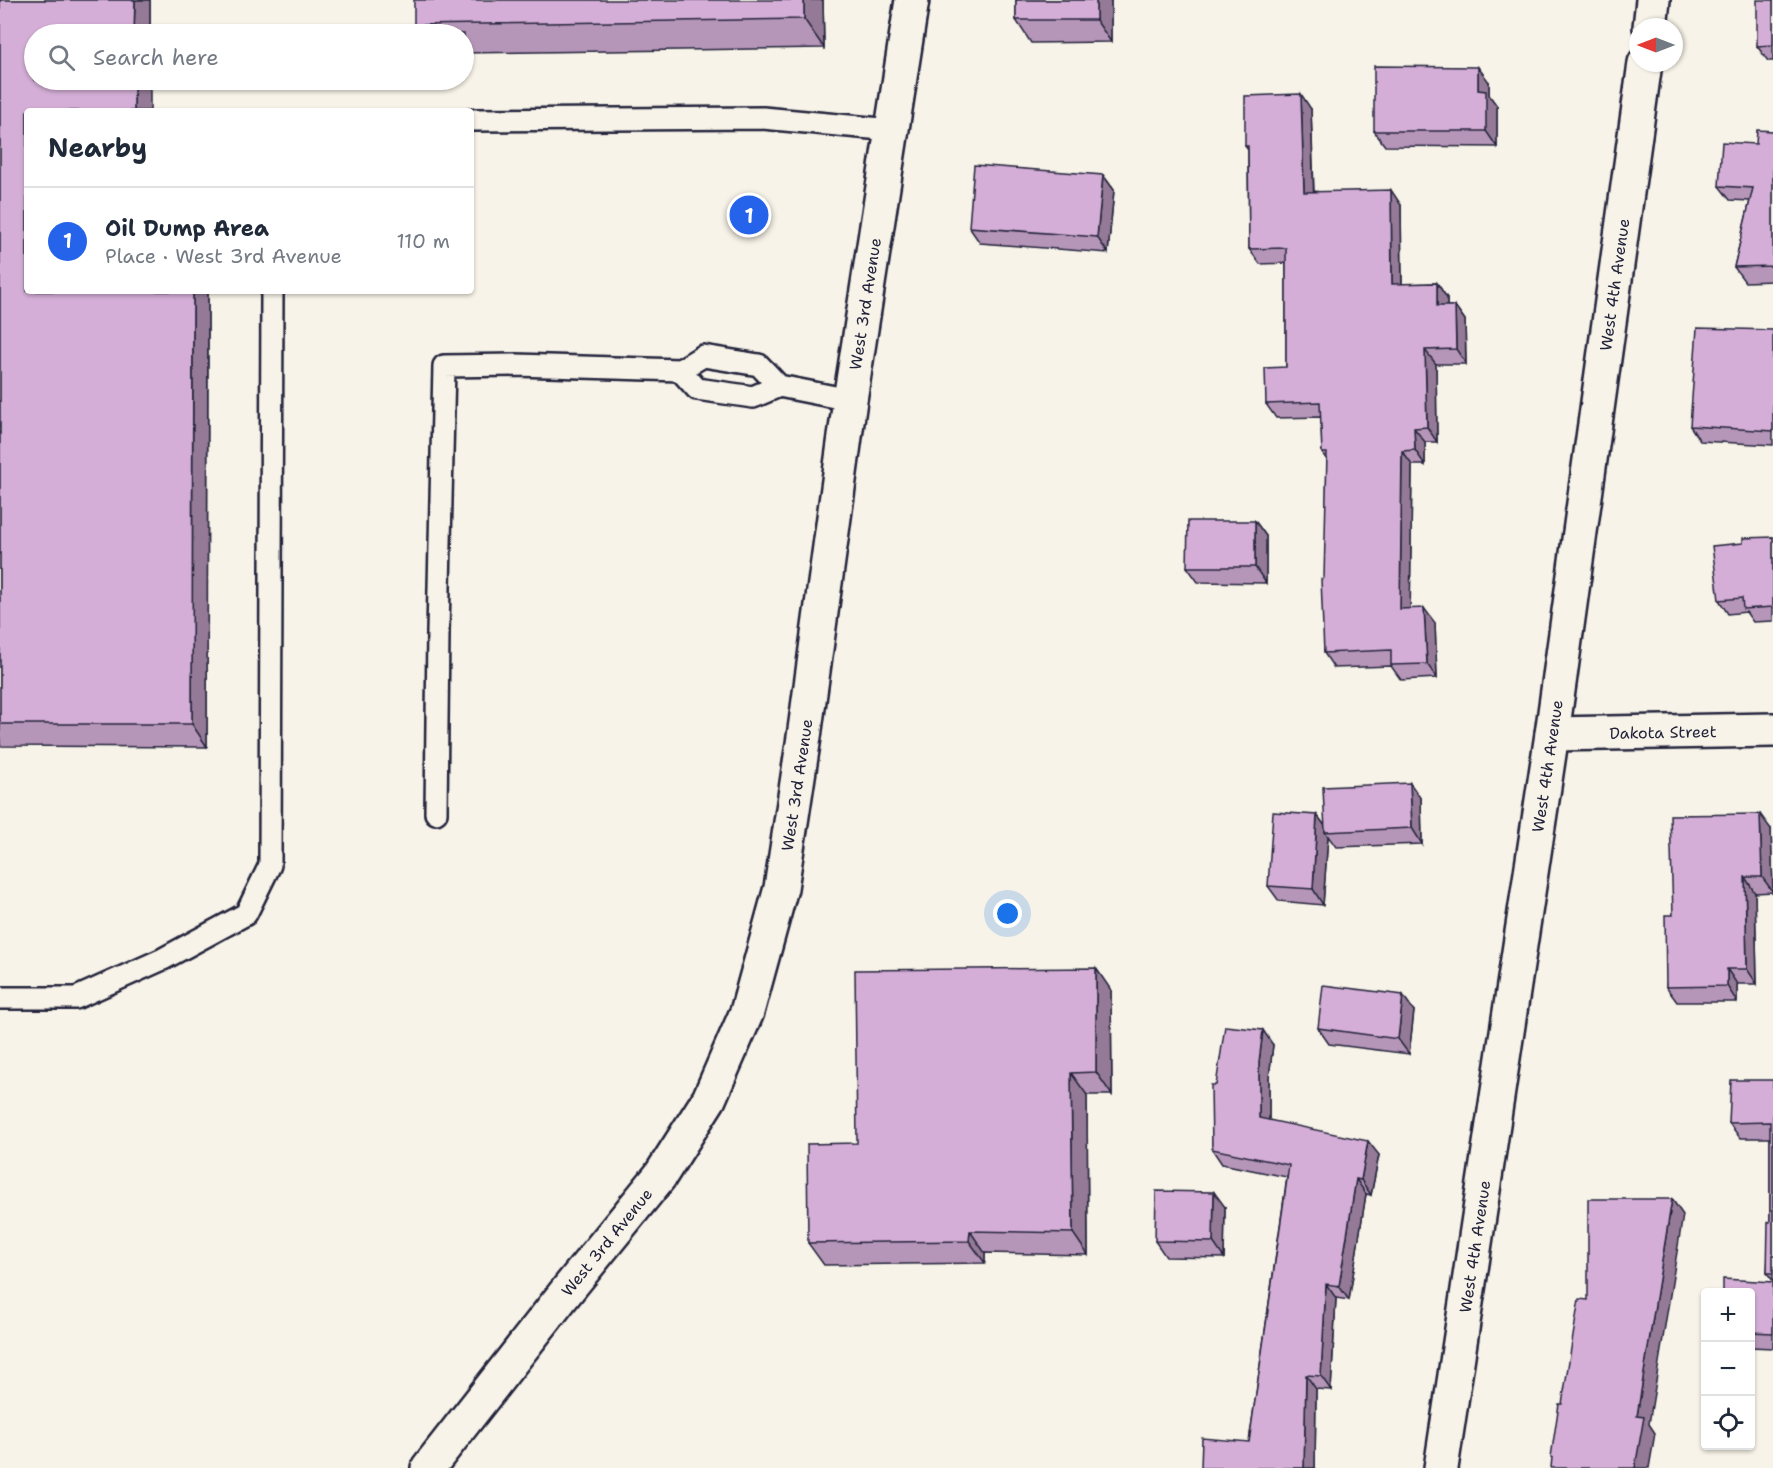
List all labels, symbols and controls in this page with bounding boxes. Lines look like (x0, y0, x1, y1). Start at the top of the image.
north arrow (1629, 18, 1683, 72)
search box (24, 24, 474, 90)
icon: search (45, 41, 78, 74)
text: Search here (93, 43, 219, 72)
text: Nearby (48, 130, 147, 165)
pin: 1 (730, 192, 768, 238)
text: Oil Dump Area (105, 214, 269, 243)
street label: West 4th Avenue (1595, 217, 1634, 352)
text: 1 (63, 228, 72, 254)
text: 110 m (396, 228, 450, 254)
street label: West 3rd Avenue (844, 236, 886, 371)
text: Place · West 3rd Avenue (105, 243, 342, 269)
street label: West 4th Avenue (1527, 698, 1567, 834)
street label: West 3rd Avenue (776, 718, 817, 852)
street label: Dakota Street (1609, 721, 1717, 743)
your location (993, 899, 1022, 928)
street label: West 4th Avenue (1454, 1179, 1495, 1314)
street label: West 3rd Avenue (556, 1184, 657, 1300)
map controls (1701, 1288, 1755, 1450)
button: + (1701, 1288, 1755, 1342)
button: − (1701, 1342, 1755, 1396)
button: locate (1701, 1396, 1755, 1450)

